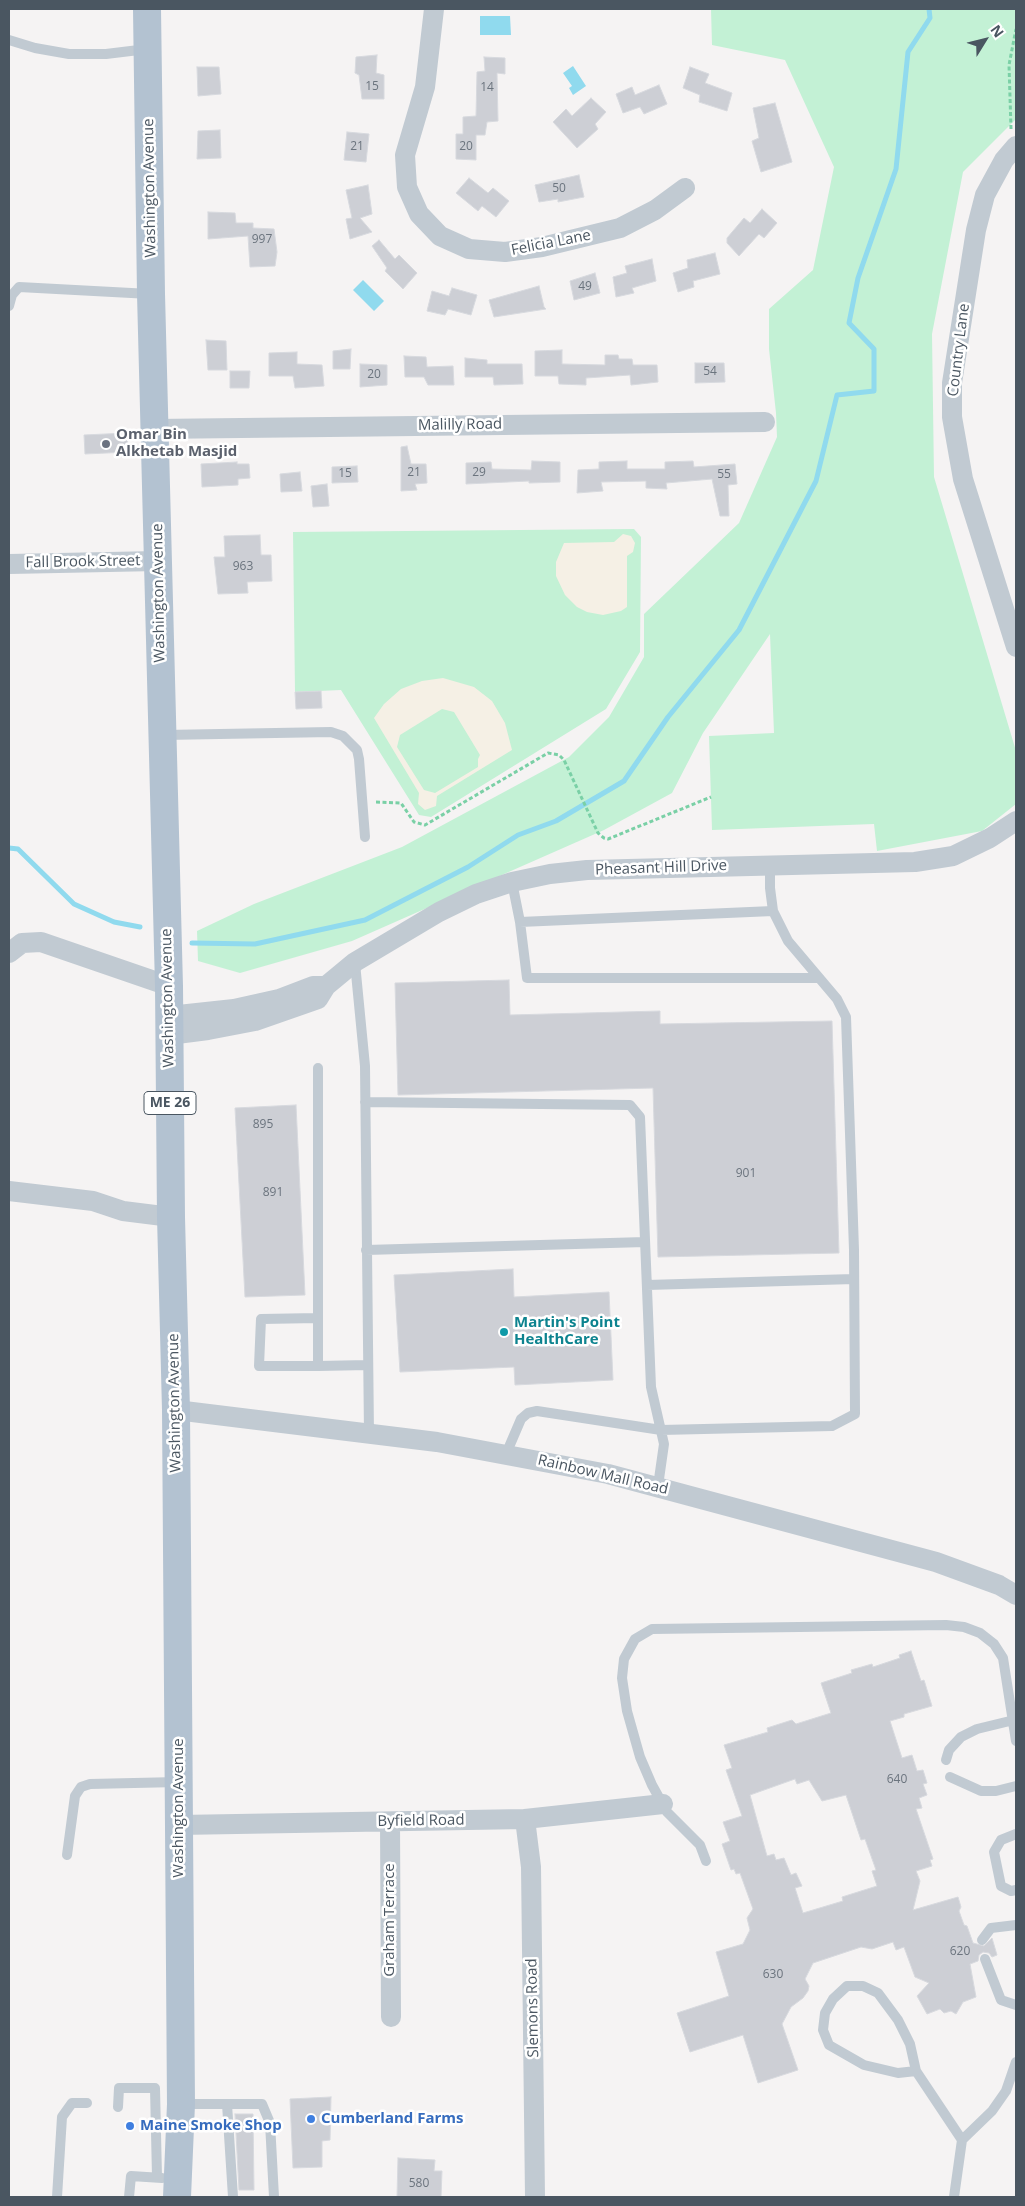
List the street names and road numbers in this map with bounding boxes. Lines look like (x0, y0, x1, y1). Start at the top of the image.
street label: Washington Avenue (140, 118, 160, 258)
street label: Felicia Lane (510, 226, 592, 260)
street label: Country Lane (944, 302, 974, 398)
street label: Malilly Road (418, 415, 502, 435)
street label: Washington Avenue (149, 523, 169, 663)
street label: Fall Brook Street (25, 552, 141, 572)
street label: Pheasant Hill Drive (595, 857, 727, 879)
street label: Washington Avenue (158, 928, 178, 1068)
road number: ME 26 (144, 1092, 196, 1114)
street label: Washington Avenue (165, 1333, 185, 1473)
street label: Rainbow Mall Road (536, 1451, 670, 1499)
street label: Washington Avenue (170, 1738, 188, 1878)
street label: Byfield Road (377, 1811, 465, 1831)
street label: Graham Terrace (381, 1863, 399, 1977)
street label: Slemons Road (523, 1958, 543, 2058)

